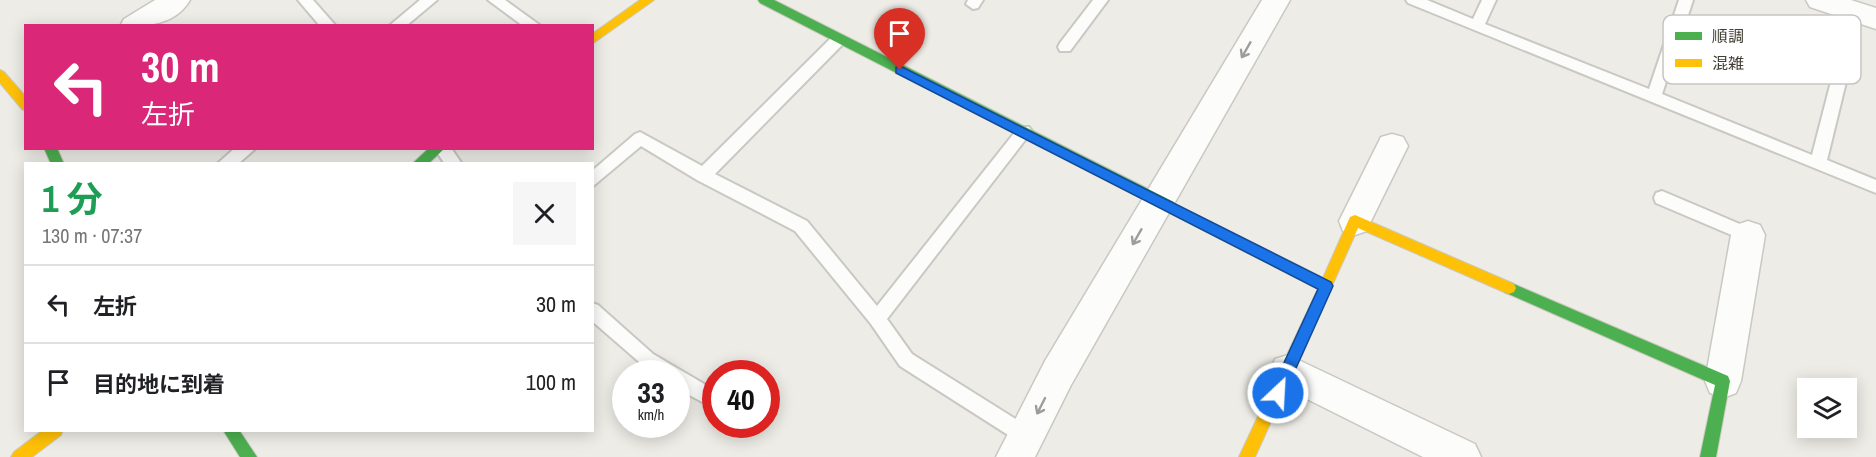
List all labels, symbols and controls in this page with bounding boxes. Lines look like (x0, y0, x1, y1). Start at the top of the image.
pin (874, 8, 925, 70)
legend (1663, 15, 1861, 84)
icon: arrive (883, 17, 916, 50)
text: 順調 (1712, 25, 1744, 47)
text: 30 m (141, 39, 220, 95)
one-way arrow (1240, 41, 1252, 58)
icon: left (42, 48, 120, 126)
text: 混雑 (1712, 52, 1744, 74)
text: 左折 (141, 96, 195, 132)
text: 1 分 (42, 175, 103, 223)
button: close (513, 182, 576, 245)
text: 130 m · 07:37 (42, 222, 142, 249)
one-way arrow (1131, 228, 1143, 245)
icon: left (42, 288, 75, 321)
text: 30 m (536, 289, 576, 319)
text: 左折 (93, 291, 137, 321)
speed limit sign: 40 (702, 360, 780, 438)
position arrow (1246, 361, 1310, 425)
icon: arrive (42, 366, 75, 399)
text: 100 m (526, 367, 576, 397)
text: 目的地に到着 (93, 369, 225, 399)
text: 33 (637, 372, 665, 412)
map controls (1797, 378, 1857, 438)
button: layers (1797, 378, 1857, 438)
one-way arrow (1035, 397, 1047, 414)
text: km/h (638, 404, 664, 425)

